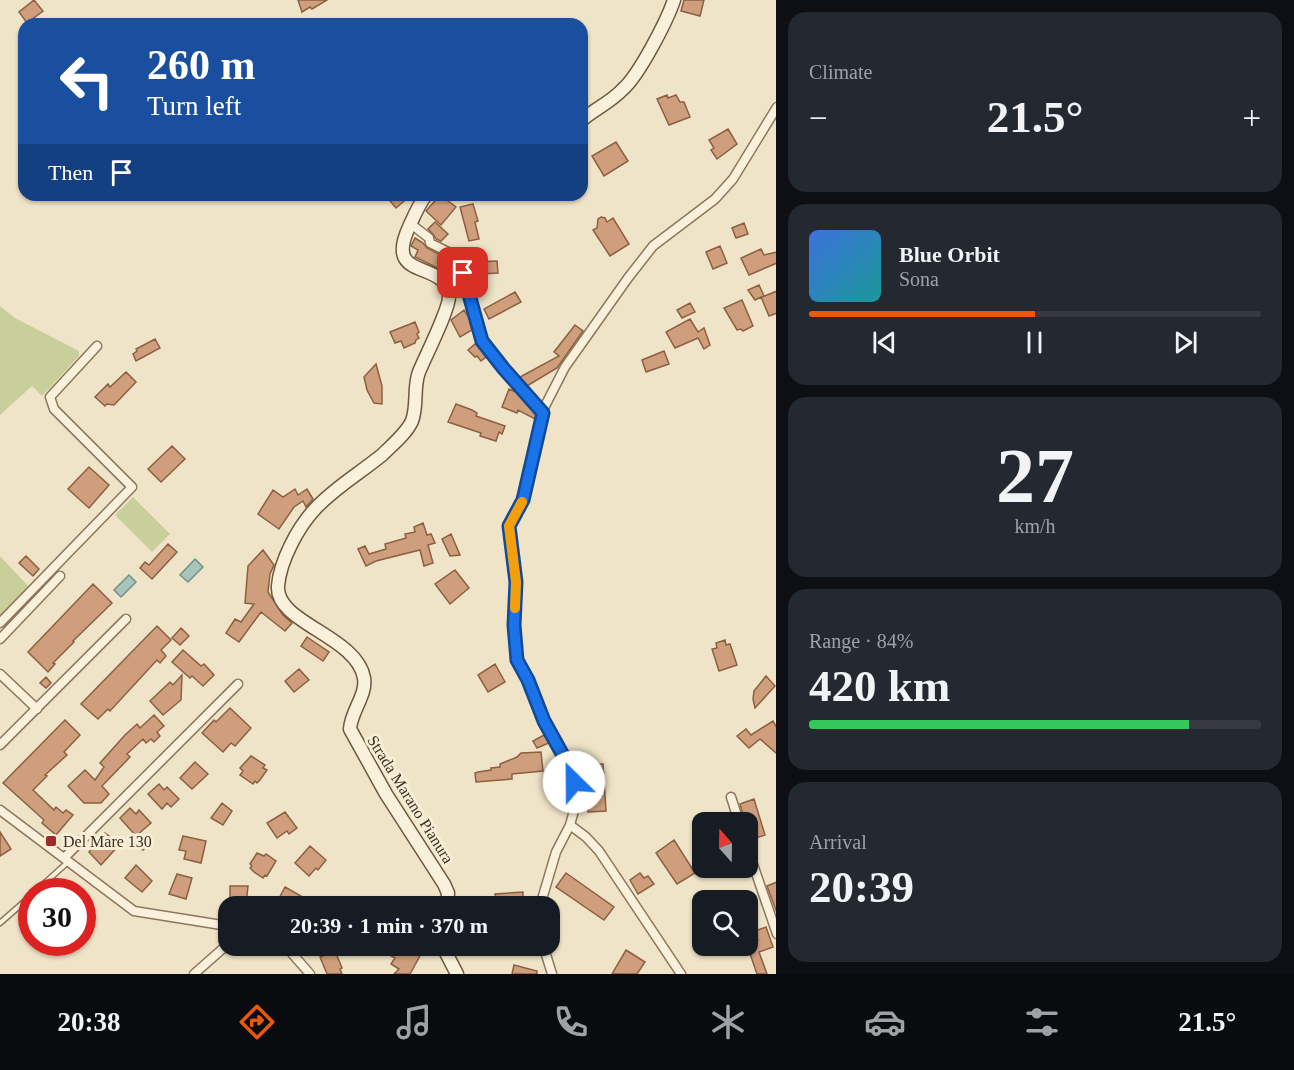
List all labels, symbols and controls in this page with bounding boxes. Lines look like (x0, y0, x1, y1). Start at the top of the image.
icon: left (48, 42, 126, 120)
text: 260 m (147, 42, 256, 88)
text: Climate (809, 61, 872, 83)
text: Turn left (147, 91, 241, 121)
text: 21.5° (987, 92, 1083, 142)
text: − (809, 100, 828, 136)
text: + (1242, 100, 1261, 136)
icon: arrive (105, 156, 138, 189)
text: Then (48, 160, 93, 185)
text: Blue Orbit (899, 242, 1000, 267)
pin (437, 247, 488, 298)
icon: arrive (446, 256, 479, 289)
text: Sona (899, 268, 939, 290)
icon: previous (868, 326, 901, 359)
icon: pause (1018, 326, 1051, 359)
icon: next (1169, 326, 1202, 359)
text: 27 (996, 432, 1074, 519)
text: km/h (1014, 515, 1056, 537)
text: Range · 84% (809, 630, 913, 652)
text: 420 km (809, 661, 950, 711)
street label: Strada Marano Pianura (364, 732, 457, 866)
position arrow (542, 750, 606, 814)
north arrow (692, 812, 758, 878)
map controls (692, 812, 758, 956)
text: Arrival (809, 831, 867, 853)
place label: Del Mare 130 (63, 833, 152, 850)
marker: Del Mare 130 (44, 834, 58, 848)
text: 20:39 (809, 862, 914, 912)
speed limit sign: 30 (18, 878, 96, 956)
button: search (692, 890, 758, 956)
text: 20:39 · 1 min · 370 m (290, 913, 488, 938)
icon: directions (236, 1001, 278, 1043)
icon: music (393, 1001, 435, 1043)
icon: phone (550, 1001, 592, 1043)
icon: climate (707, 1001, 749, 1043)
icon: car (864, 1001, 906, 1043)
icon: filters (1021, 1001, 1063, 1043)
text: 20:38 (58, 1007, 121, 1037)
text: 21.5° (1178, 1007, 1236, 1037)

